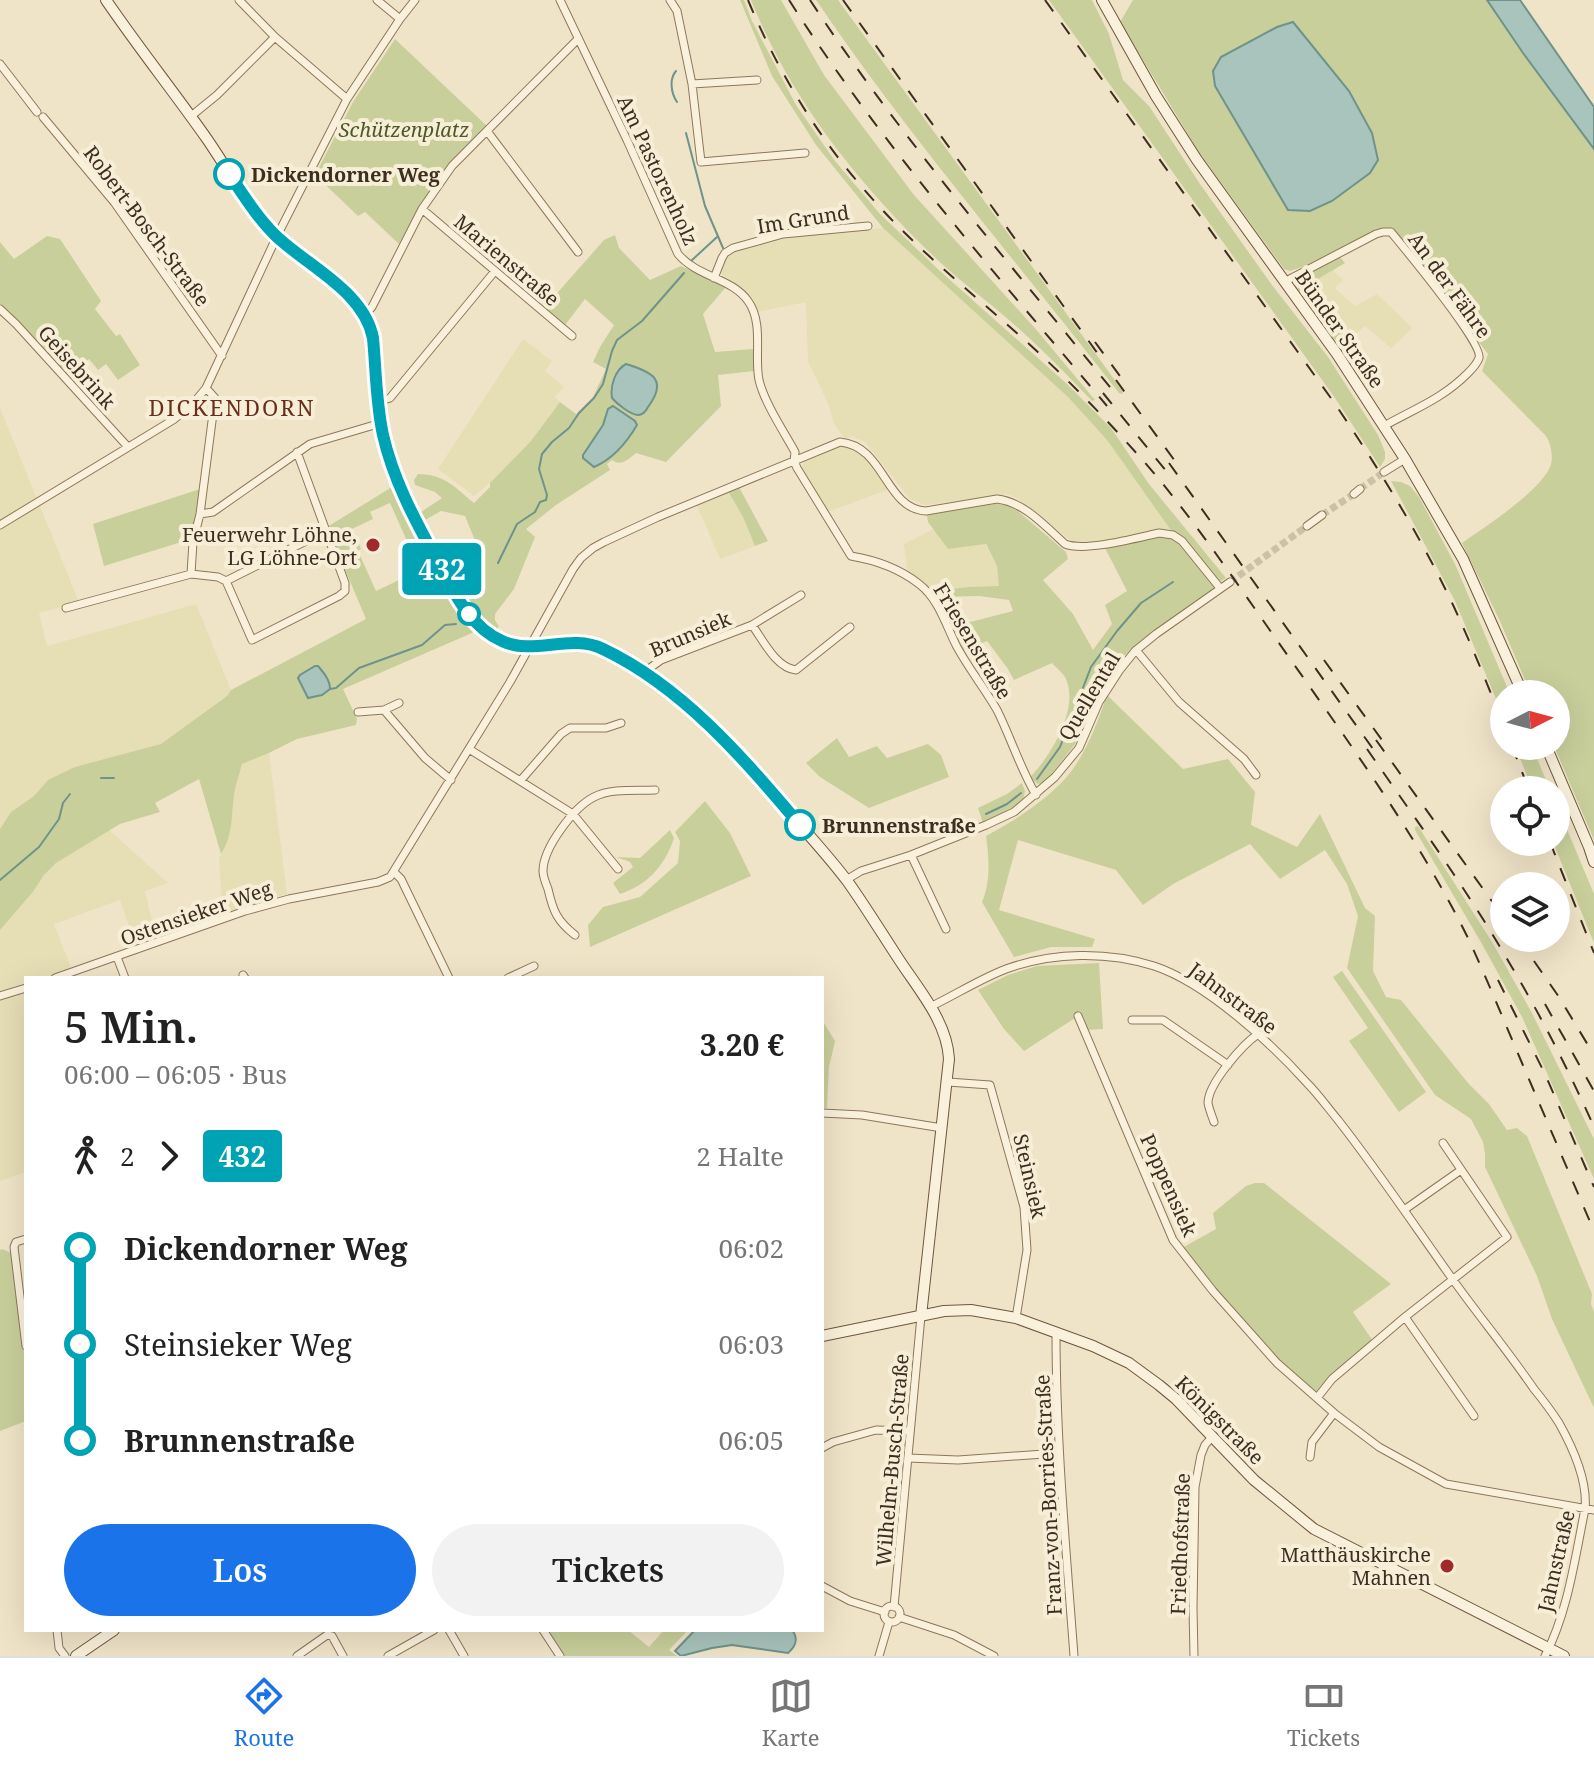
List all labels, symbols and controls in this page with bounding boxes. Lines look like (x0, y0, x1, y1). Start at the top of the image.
street label: Am Pastorenholz (611, 91, 705, 249)
park label: Schützenplatz (339, 116, 469, 143)
street label: Robert-Bosch-Straße (78, 140, 216, 312)
marker: Dickendorner Weg (214, 159, 244, 189)
place label: Dickendorner Weg (251, 161, 441, 188)
street label: Im Grund (755, 198, 851, 240)
street label: Marienstraße (449, 208, 565, 312)
street label: An der Fähre (1402, 227, 1498, 343)
street label: Bünder Straße (1289, 265, 1391, 393)
street label: Geisebrink (32, 319, 122, 415)
district label: DICKENDORN (148, 392, 316, 422)
place label: Feuerwehr Löhne, LG Löhne-Ort (182, 521, 357, 571)
marker: Feuerwehr Löhne, LG Löhne-Ort (364, 536, 382, 554)
line badge: 432 (396, 543, 488, 595)
text: 432 (418, 550, 466, 588)
street label: Friesenstraße (928, 578, 1018, 704)
unlabelled marker (458, 603, 480, 625)
street label: Brunsiek (645, 605, 735, 663)
street label: Quellental (1052, 647, 1126, 745)
north arrow (1490, 680, 1570, 760)
map controls (1490, 680, 1570, 952)
button: locate (1490, 776, 1570, 856)
marker: Brunnenstraße (785, 810, 815, 840)
place label: Brunnenstraße (822, 812, 976, 839)
button: layers (1490, 872, 1570, 952)
street label: Ostensieker Weg (117, 874, 276, 952)
street label: Jahnstraße (1183, 955, 1283, 1040)
text: 5 Min. (64, 996, 198, 1056)
text: 3.20 € (700, 1024, 784, 1065)
text: 06:00 – 06:05 · Bus (64, 1056, 287, 1092)
street label: Poppensiek (1134, 1129, 1204, 1241)
street label: Steinsiek (1007, 1131, 1053, 1221)
icon: walk (64, 1134, 108, 1178)
icon: forward (147, 1134, 191, 1178)
text: 432 (219, 1137, 266, 1175)
text: 2 (120, 1138, 135, 1174)
text: 2 Halte (696, 1138, 784, 1174)
text: Dickendorner Weg (124, 1228, 407, 1269)
text: 06:02 (718, 1230, 784, 1266)
text: Steinsieker Weg (124, 1324, 352, 1365)
text: 06:03 (718, 1326, 784, 1362)
street label: Wilhelm-Busch-Straße (869, 1352, 915, 1568)
street label: Königstraße (1170, 1370, 1270, 1470)
street label: Franz-von-Borries-Straße (1028, 1374, 1068, 1616)
text: Brunnenstraße (124, 1420, 355, 1461)
text: 06:05 (718, 1422, 784, 1458)
street label: Friedhofstraße (1164, 1472, 1196, 1616)
street label: Jahnstraße (1531, 1507, 1581, 1616)
button: Los (64, 1524, 416, 1616)
button: Tickets (432, 1524, 784, 1616)
place label: Matthäuskirche Mahnen (1280, 1541, 1431, 1591)
marker: Matthäuskirche Mahnen (1438, 1557, 1456, 1575)
tab: Route (234, 1674, 294, 1752)
tab: Karte (762, 1674, 820, 1752)
tab: Tickets (1287, 1674, 1360, 1752)

